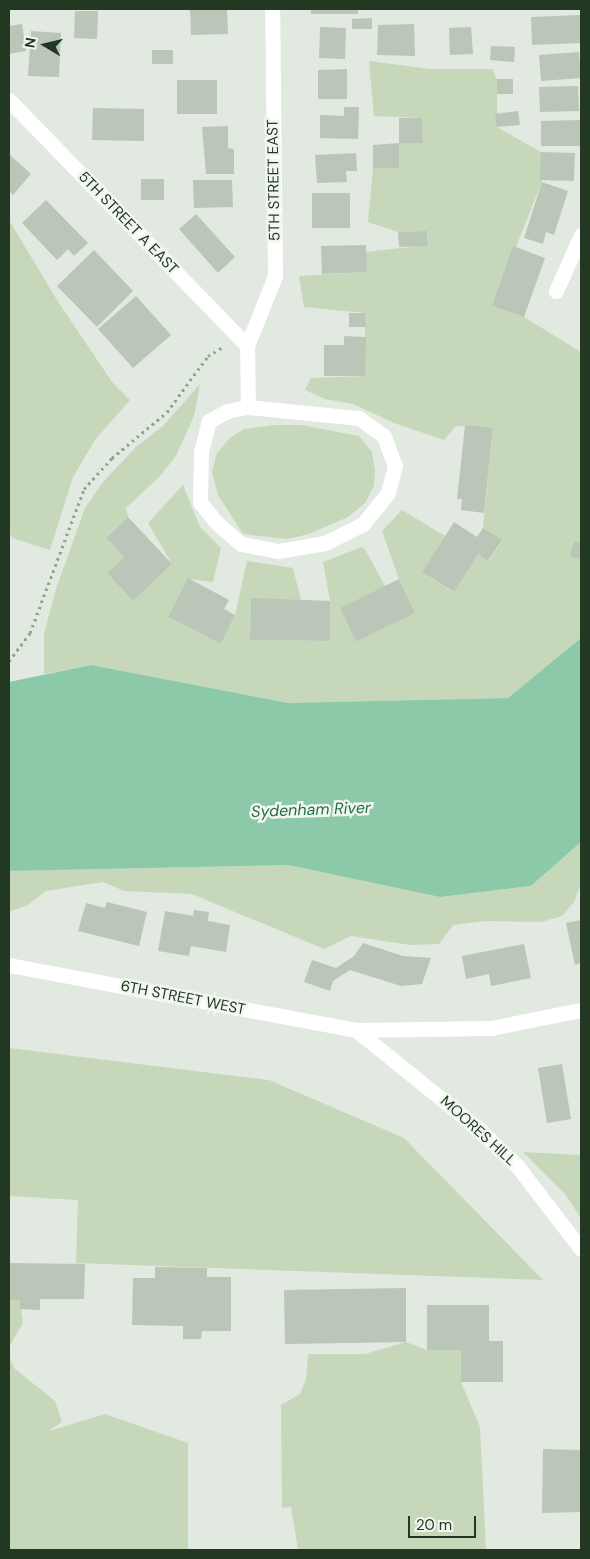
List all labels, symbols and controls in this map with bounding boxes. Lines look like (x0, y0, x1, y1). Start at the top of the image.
north arrow (20, 20, 70, 70)
text: N (20, 36, 40, 49)
street label: 5TH STREET EAST (264, 119, 284, 241)
street label: 5TH STREET A EAST (74, 168, 182, 278)
water label: Sydenham River (251, 798, 371, 822)
street label: 6TH STREET WEST (119, 977, 247, 1019)
street label: MOORES HILL (437, 1092, 519, 1170)
scale bar (410, 1506, 478, 1538)
text: 20 m (416, 1515, 452, 1535)

